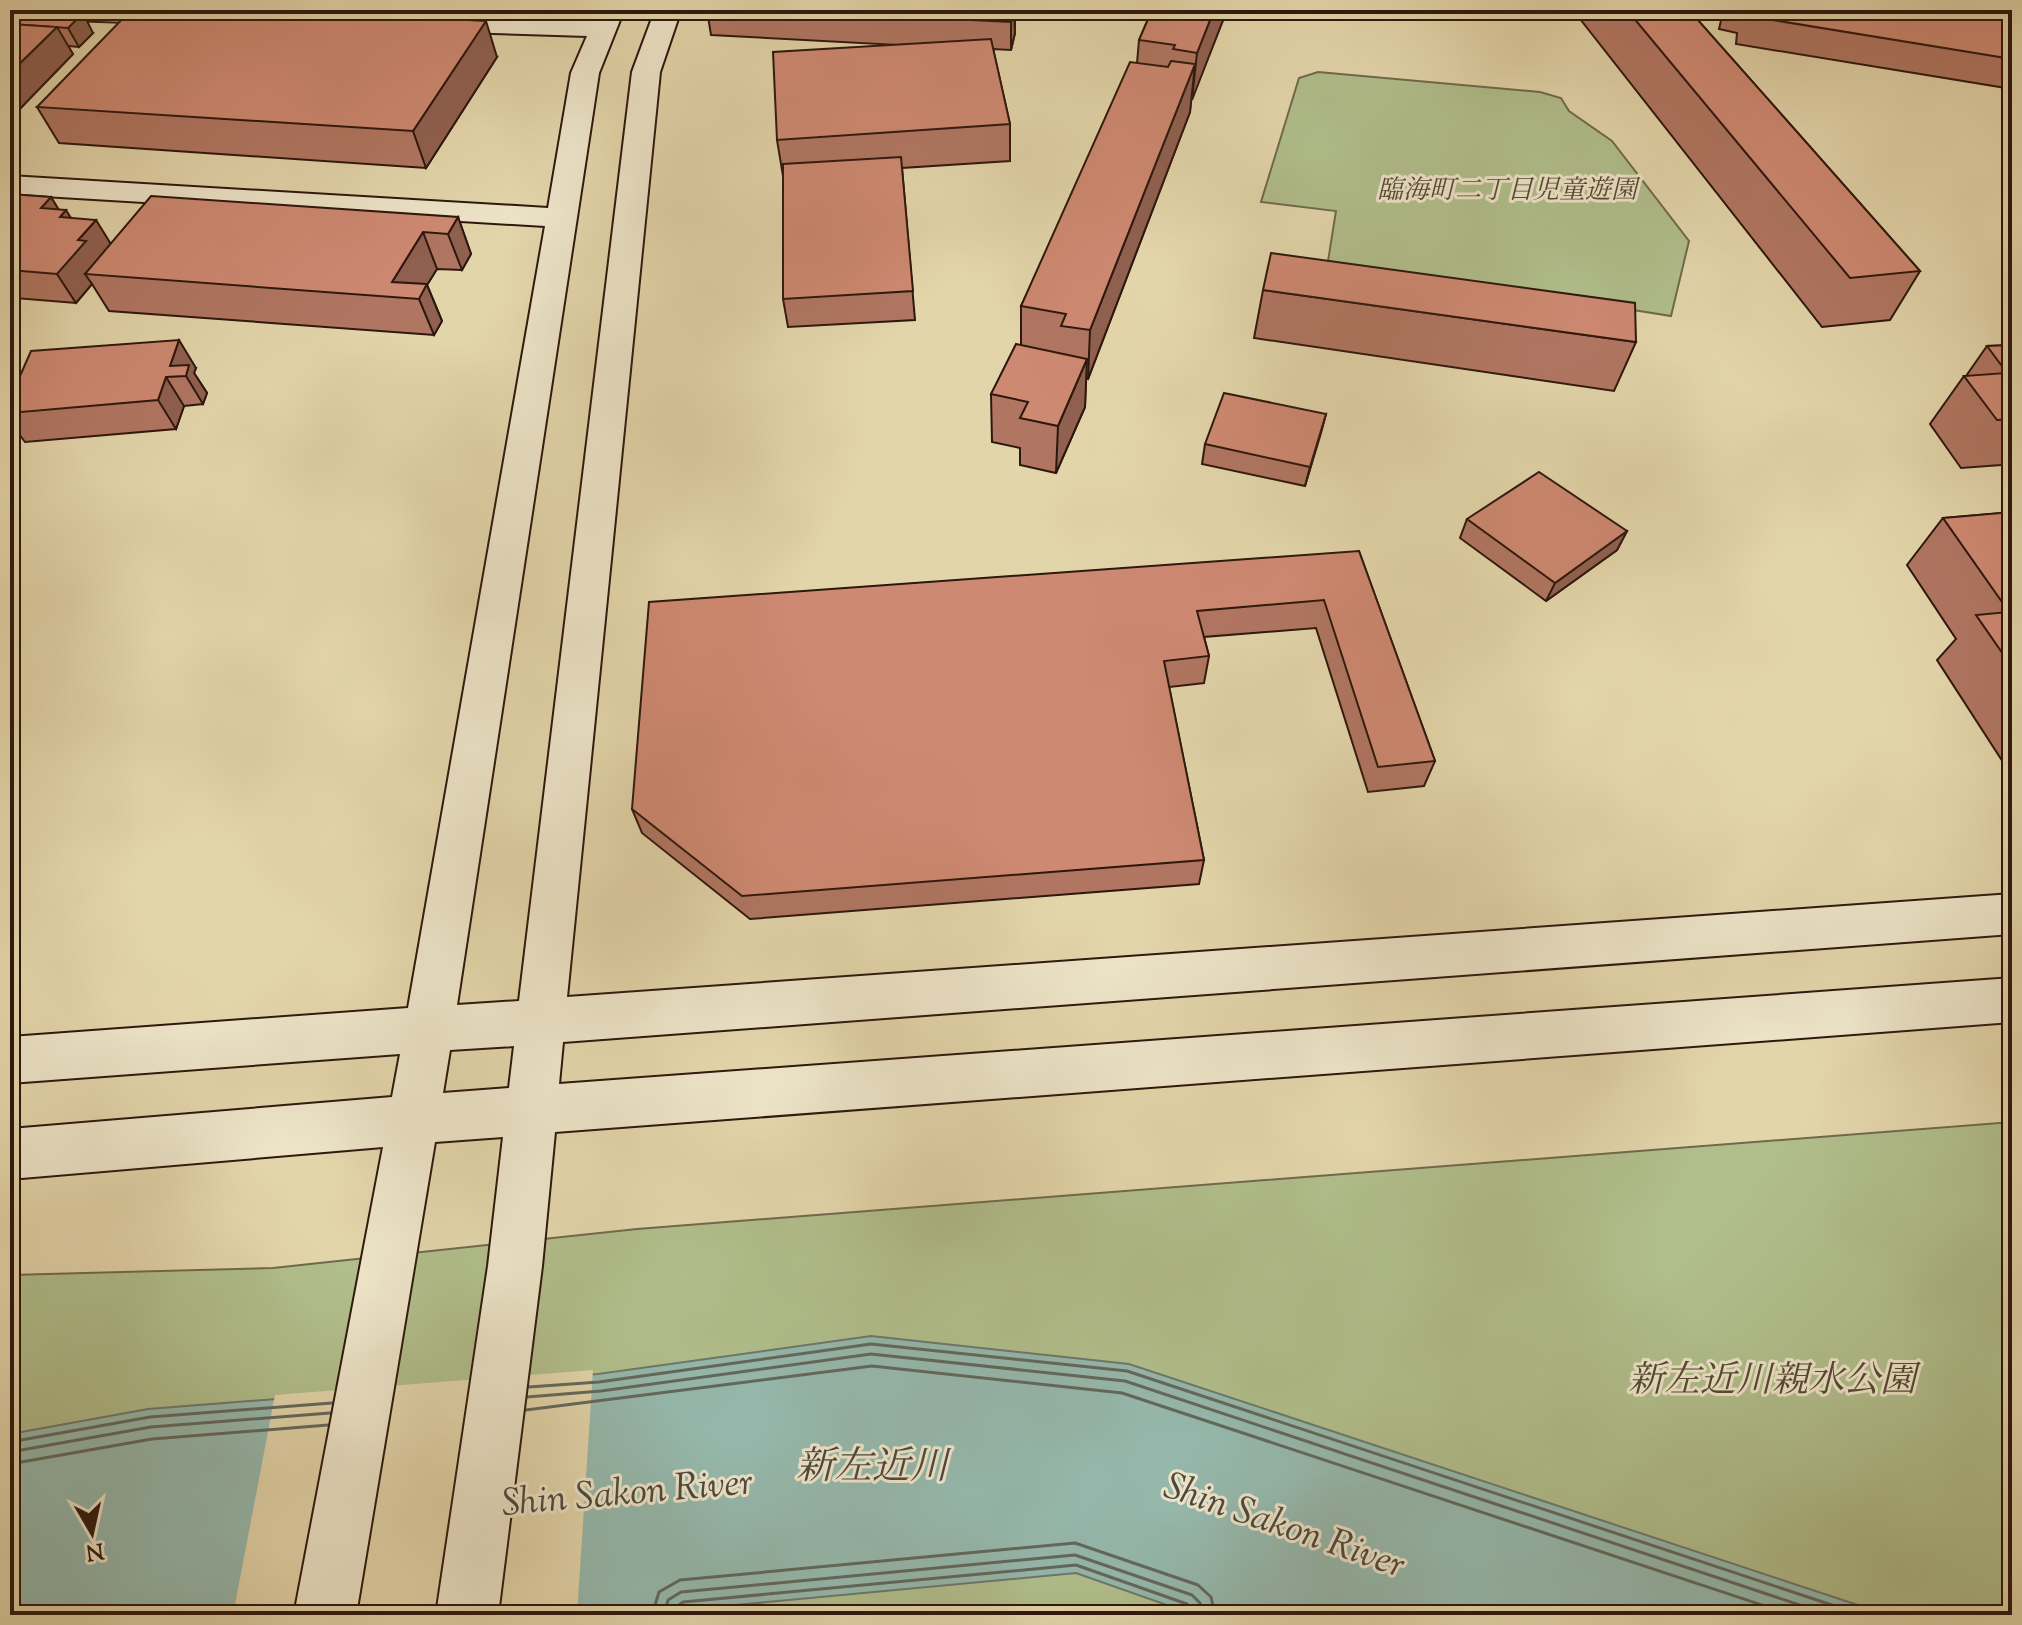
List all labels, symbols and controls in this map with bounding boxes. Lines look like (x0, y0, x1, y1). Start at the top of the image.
park label: 臨海町二丁目児童遊園 (1377, 173, 1641, 210)
park label: 新左近川親水公園 (1628, 1356, 1921, 1408)
water label: 新左近川 (796, 1442, 952, 1496)
water label: Shin Sakon River (500, 1457, 755, 1533)
water label: Shin Sakon River (1156, 1461, 1412, 1594)
north arrow (52, 1493, 132, 1573)
text: N (83, 1533, 106, 1567)

